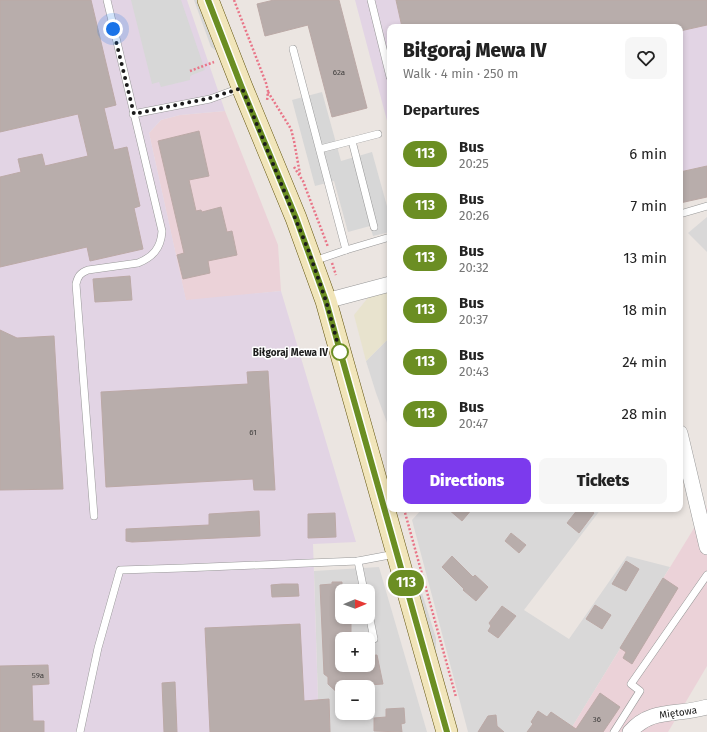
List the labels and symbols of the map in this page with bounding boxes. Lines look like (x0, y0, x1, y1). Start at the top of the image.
your location (103, 19, 123, 39)
house number: 62a (333, 68, 345, 77)
marker: Biłgoraj Mewa IV (331, 343, 349, 361)
place label: Biłgoraj Mewa IV (253, 347, 328, 359)
house number: 61 (249, 428, 257, 437)
line badge: 113 (383, 570, 429, 596)
north arrow (335, 584, 375, 624)
house number: 59a (32, 671, 44, 680)
street label: Miętowa (659, 704, 698, 722)
house number: 36 (593, 715, 601, 724)

